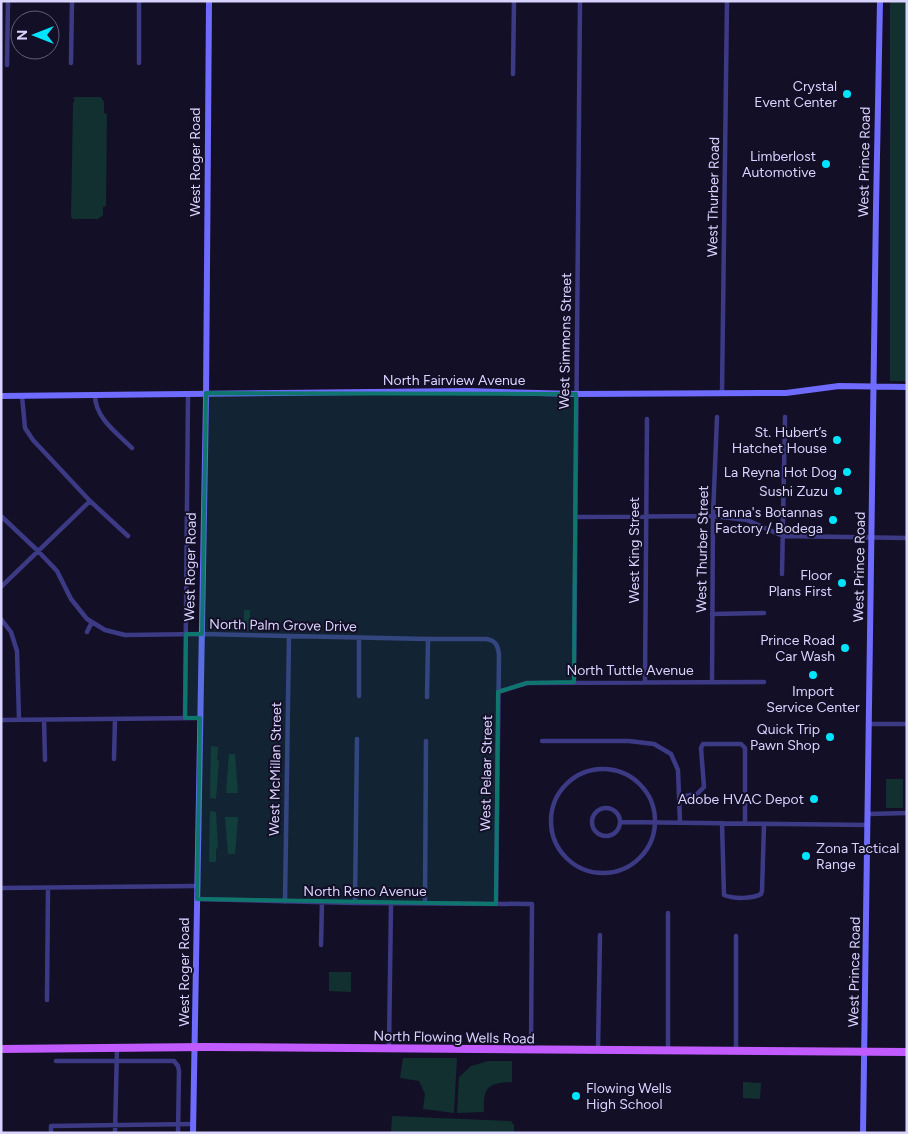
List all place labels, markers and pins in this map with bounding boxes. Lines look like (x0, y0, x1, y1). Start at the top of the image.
place label: Crystal Event Center (754, 78, 837, 111)
marker: Crystal Event Center (841, 88, 853, 100)
place label: Limberlost Automotive (742, 148, 816, 181)
marker: Limberlost Automotive (820, 158, 832, 170)
place label: St. Hubert’s Hatchet House (732, 424, 827, 457)
marker: St. Hubert’s Hatchet House (831, 434, 843, 446)
place label: La Reyna Hot Dog (724, 464, 837, 481)
marker: La Reyna Hot Dog (841, 466, 853, 478)
place label: Sushi Zuzu (759, 483, 828, 500)
marker: Sushi Zuzu (832, 485, 844, 497)
place label: Tanna's Botannas Factory / Bodega (715, 504, 823, 537)
marker: Tanna's Botannas Factory / Bodega (827, 514, 839, 526)
place label: Floor Plans First (768, 567, 832, 600)
marker: Floor Plans First (836, 577, 848, 589)
place label: Prince Road Car Wash (760, 632, 835, 665)
marker: Prince Road Car Wash (839, 642, 851, 654)
marker: Import Service Center (807, 669, 819, 681)
place label: Import Service Center (766, 683, 860, 716)
place label: Quick Trip Pawn Shop (750, 721, 820, 754)
marker: Quick Trip Pawn Shop (824, 731, 836, 743)
place label: Adobe HVAC Depot (678, 791, 804, 808)
marker: Adobe HVAC Depot (808, 793, 820, 805)
place label: Zona Tactical Range (816, 840, 899, 873)
marker: Zona Tactical Range (800, 850, 812, 862)
place label: Flowing Wells High School (586, 1080, 672, 1113)
marker: Flowing Wells High School (570, 1090, 582, 1102)

